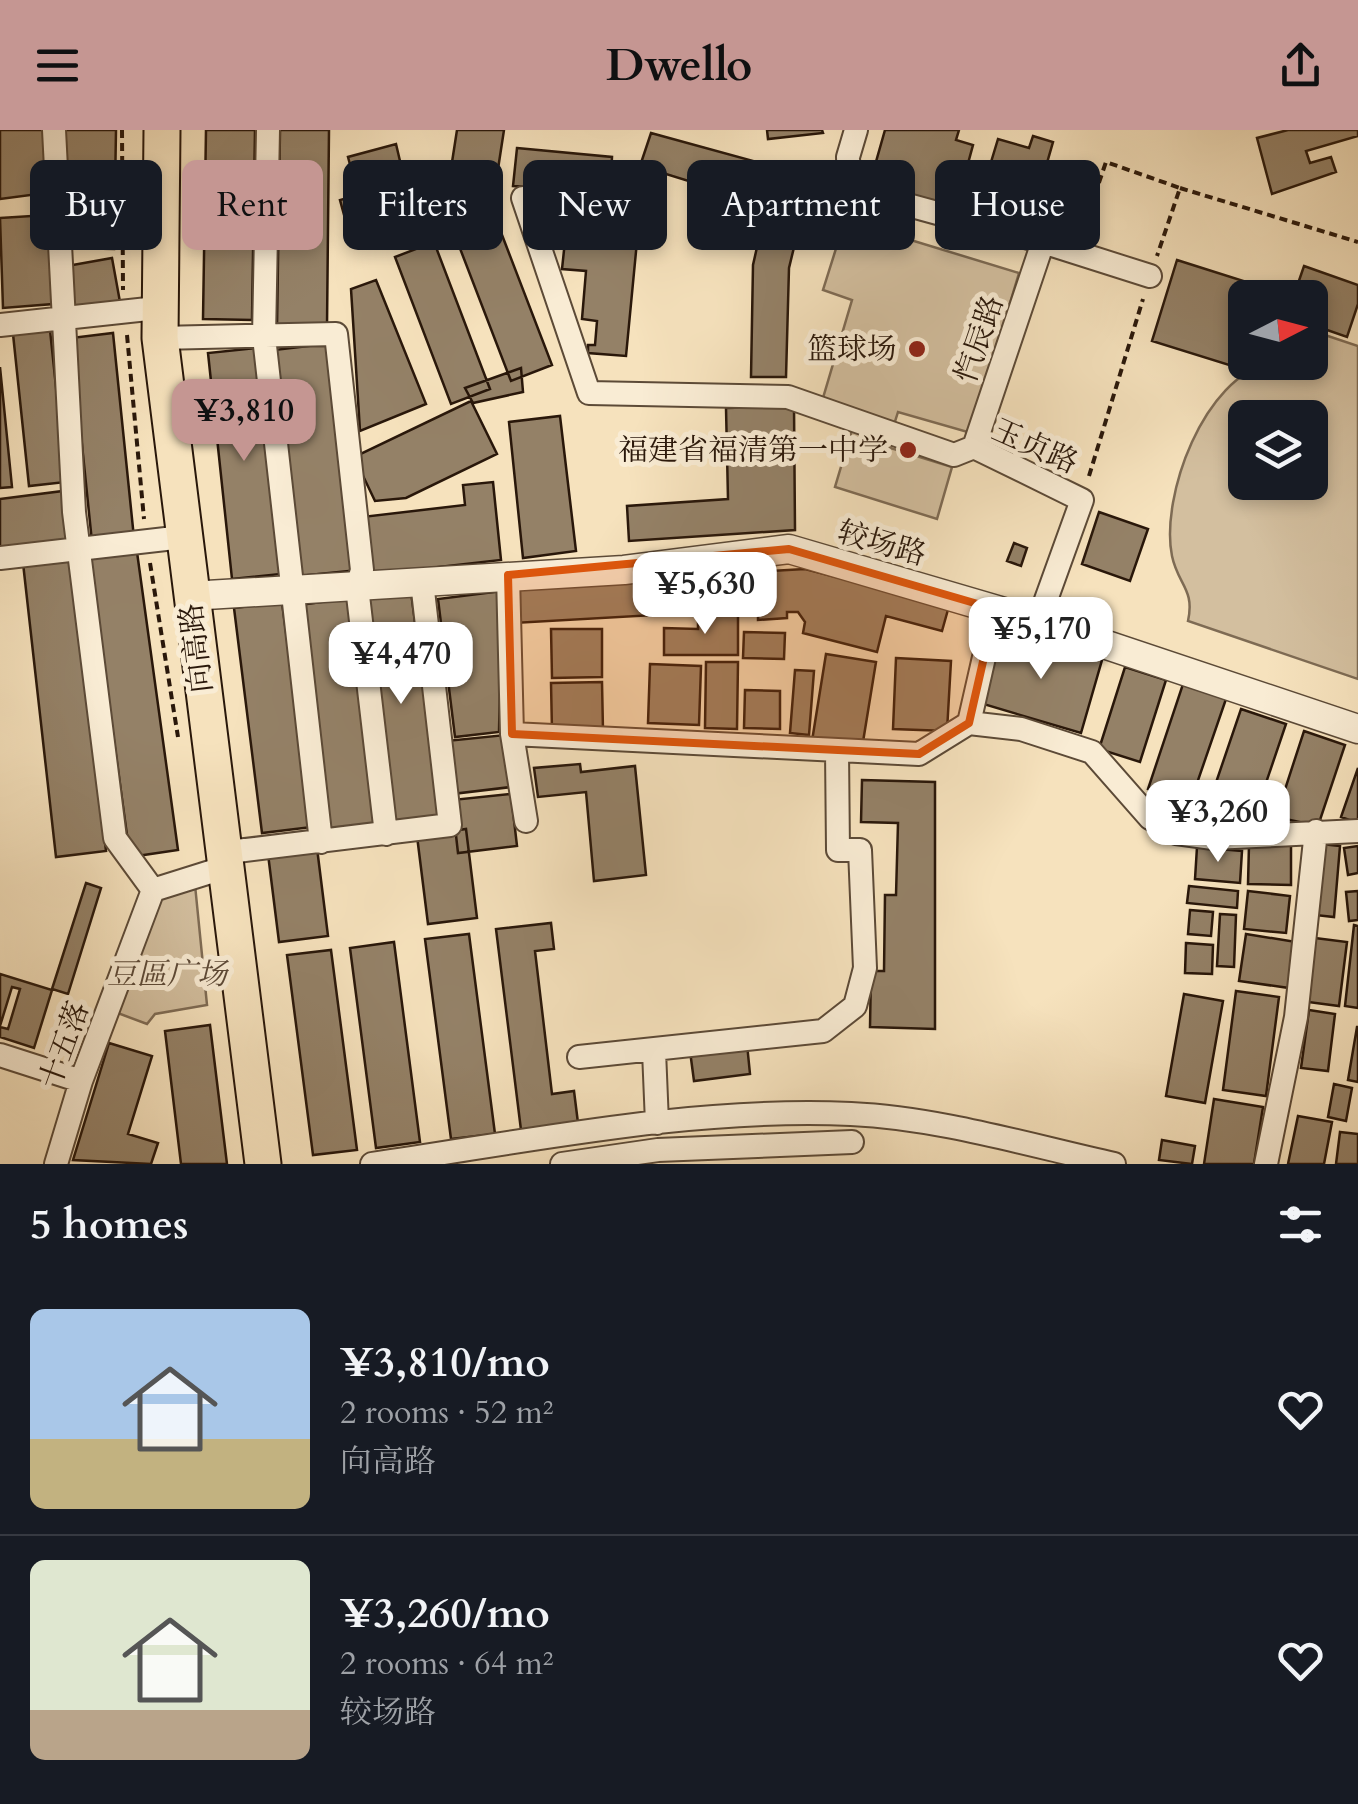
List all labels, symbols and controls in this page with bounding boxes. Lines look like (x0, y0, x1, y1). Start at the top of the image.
text: Dwello (606, 35, 752, 96)
icon: menu (30, 38, 85, 93)
icon: share (1273, 38, 1328, 93)
chip: Buy (30, 160, 162, 250)
chip: Rent (182, 160, 323, 250)
chip: Filters (343, 160, 503, 250)
chip: New (523, 160, 667, 250)
chip: Apartment (687, 160, 915, 250)
chip: House (935, 160, 1100, 250)
north arrow (1228, 280, 1328, 380)
map controls (1228, 280, 1328, 500)
street label: 忾辰路 (945, 290, 1014, 388)
place label: 篮球场 (807, 329, 897, 370)
marker: 篮球场 (906, 338, 928, 360)
pin: ¥3,810 (163, 379, 325, 464)
text: ¥3,810 (194, 389, 294, 433)
button: layers (1228, 400, 1328, 500)
street label: 玉贞路 (985, 409, 1084, 483)
place label: 福建省福清第一中学 (618, 430, 888, 471)
marker: 福建省福清第一中学 (897, 439, 919, 461)
street label: 较场路 (833, 511, 931, 576)
pin: ¥5,630 (624, 552, 786, 637)
text: ¥5,630 (655, 562, 755, 606)
pin: ¥5,170 (960, 597, 1122, 682)
street label: 向高路 (171, 601, 222, 695)
text: ¥5,170 (991, 607, 1091, 651)
pin: ¥4,470 (320, 622, 482, 707)
text: ¥4,470 (351, 632, 451, 676)
pin: ¥3,260 (1137, 780, 1299, 865)
text: ¥3,260 (1168, 790, 1268, 834)
park label: 豆區广场 (107, 954, 230, 995)
street label: 十五落 (30, 996, 99, 1094)
text: 5 homes (30, 1196, 188, 1253)
icon: filters (1273, 1197, 1328, 1252)
text: ¥3,810/mo (340, 1334, 550, 1391)
icon: home (110, 1349, 230, 1469)
icon: heart (1273, 1382, 1328, 1437)
text: 2 rooms · 52 m² (340, 1391, 553, 1435)
text: 向高路 (340, 1440, 436, 1484)
text: ¥3,260/mo (340, 1585, 550, 1642)
icon: home (110, 1600, 230, 1720)
icon: heart (1273, 1633, 1328, 1688)
text: 2 rooms · 64 m² (340, 1642, 553, 1686)
text: 较场路 (340, 1691, 436, 1735)

